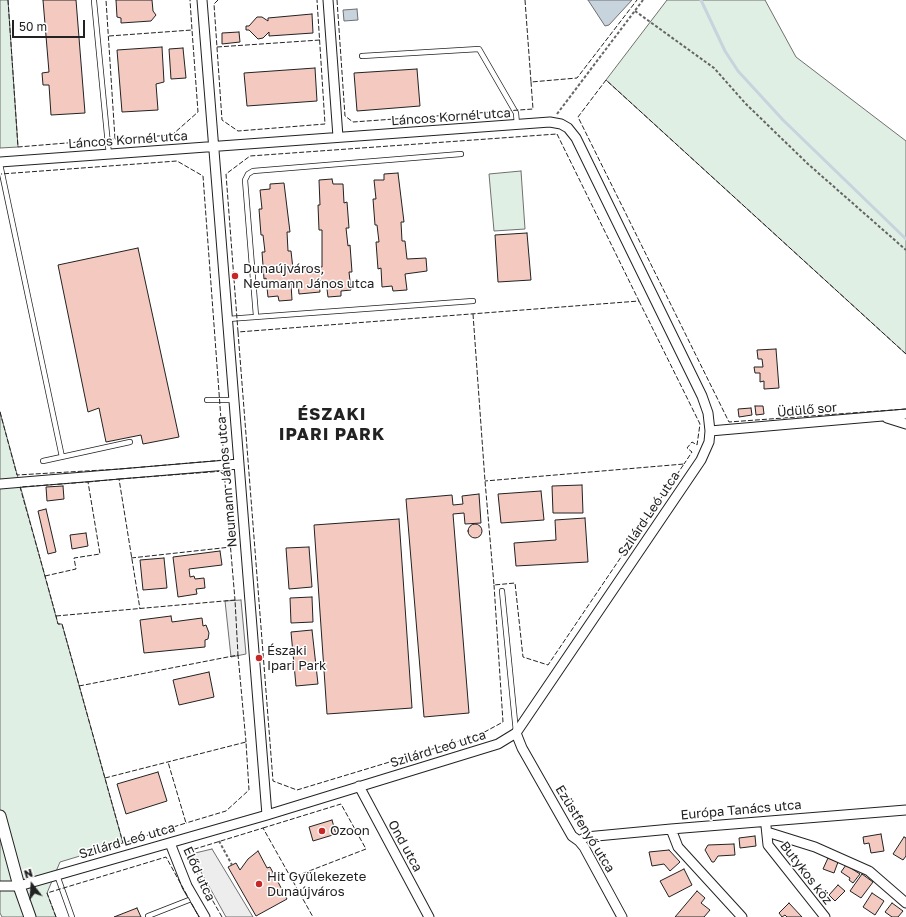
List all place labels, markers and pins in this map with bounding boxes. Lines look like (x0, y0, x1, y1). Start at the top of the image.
place label: Dunaújváros, Neumann János utca (243, 261, 374, 292)
marker: Dunaújváros, Neumann János utca (230, 271, 240, 281)
place label: Északi Ipari Park (267, 643, 326, 674)
marker: Északi Ipari Park (254, 653, 264, 663)
place label: Ozoon (330, 823, 370, 839)
marker: Ozoon (317, 826, 327, 836)
place label: Hit Gyülekezete Dunaújváros (267, 869, 366, 900)
marker: Hit Gyülekezete Dunaújváros (254, 879, 264, 889)

